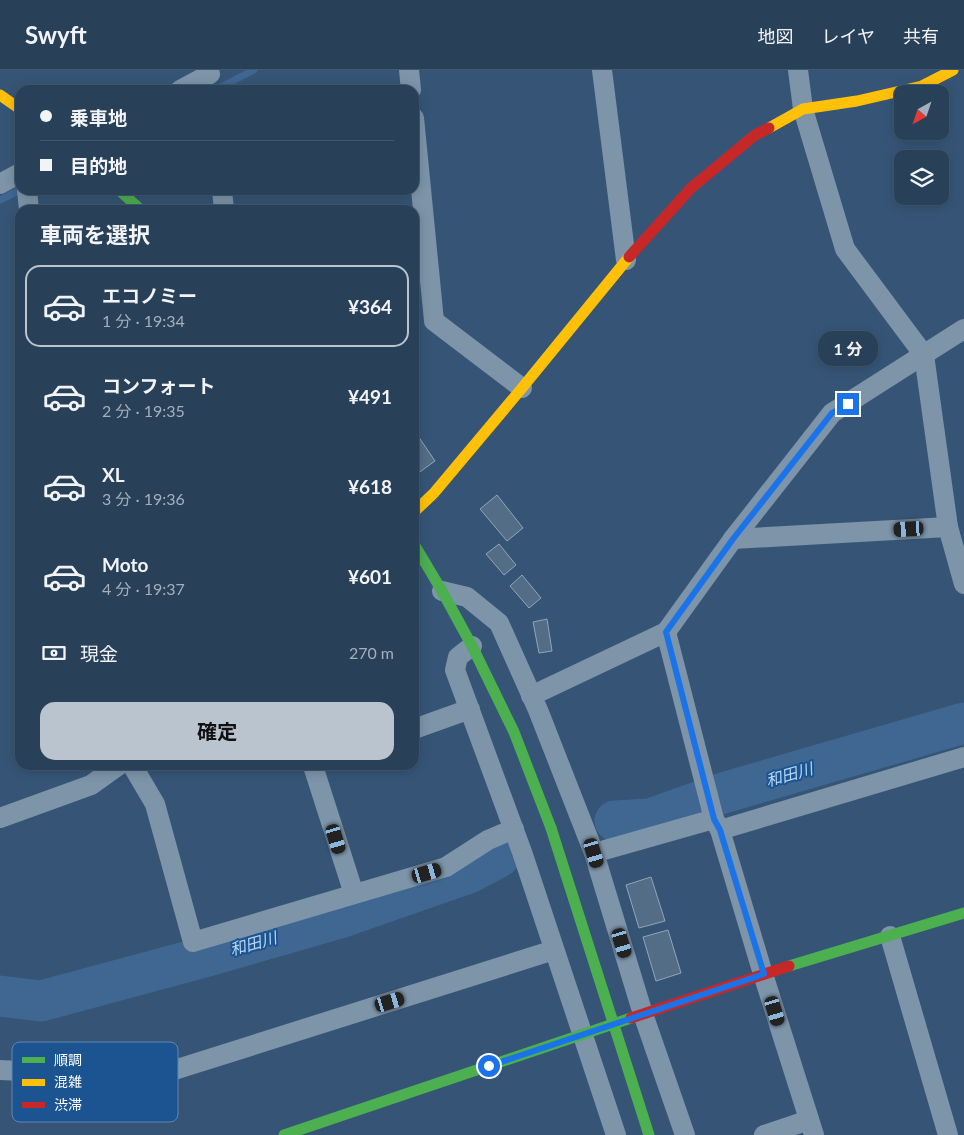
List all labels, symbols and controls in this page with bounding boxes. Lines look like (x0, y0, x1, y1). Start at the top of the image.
text: Swyft (25, 20, 87, 49)
text: 地図 (758, 25, 794, 47)
text: レイヤ (822, 25, 875, 47)
text: 共有 (903, 25, 939, 47)
north arrow (894, 85, 949, 140)
map controls (894, 85, 949, 205)
text: 乗車地 (70, 106, 127, 129)
button: layers (894, 150, 949, 205)
text: 目的地 (70, 154, 127, 177)
text: 車両を選択 (40, 221, 150, 248)
icon: car (42, 284, 87, 329)
text: エコノミー (102, 284, 197, 307)
text: ¥364 (348, 295, 392, 318)
text: 1 分 · 19:34 (102, 311, 185, 330)
callout: 1 分 (818, 332, 878, 366)
text: 1 分 (833, 339, 863, 358)
icon: car (42, 374, 87, 419)
text: コンフォート (102, 374, 215, 397)
text: ¥491 (348, 385, 392, 408)
route end (837, 393, 859, 415)
text: 2 分 · 19:35 (102, 401, 185, 420)
text: XL (102, 463, 125, 486)
icon: car (42, 464, 87, 509)
text: ¥618 (348, 475, 392, 498)
text: 3 分 · 19:36 (102, 489, 185, 508)
car (893, 521, 924, 537)
text: Moto (102, 553, 148, 576)
icon: car (42, 554, 87, 599)
text: ¥601 (348, 565, 392, 588)
text: 4 分 · 19:37 (102, 579, 185, 598)
icon: cash (40, 639, 68, 667)
text: 現金 (80, 642, 118, 665)
text: 270 m (349, 643, 394, 662)
button: 確定 (40, 702, 394, 760)
water label: 和田川 (763, 758, 817, 790)
car (324, 822, 347, 856)
car (582, 836, 605, 870)
car (410, 862, 443, 884)
car (610, 926, 633, 960)
water label: 和田川 (227, 927, 281, 959)
car (373, 990, 406, 1014)
car (763, 994, 786, 1028)
legend (12, 1042, 178, 1122)
text: 順調 (54, 1051, 82, 1068)
route start (478, 1055, 500, 1077)
text: 混雑 (54, 1073, 82, 1090)
text: 渋滞 (54, 1096, 82, 1113)

